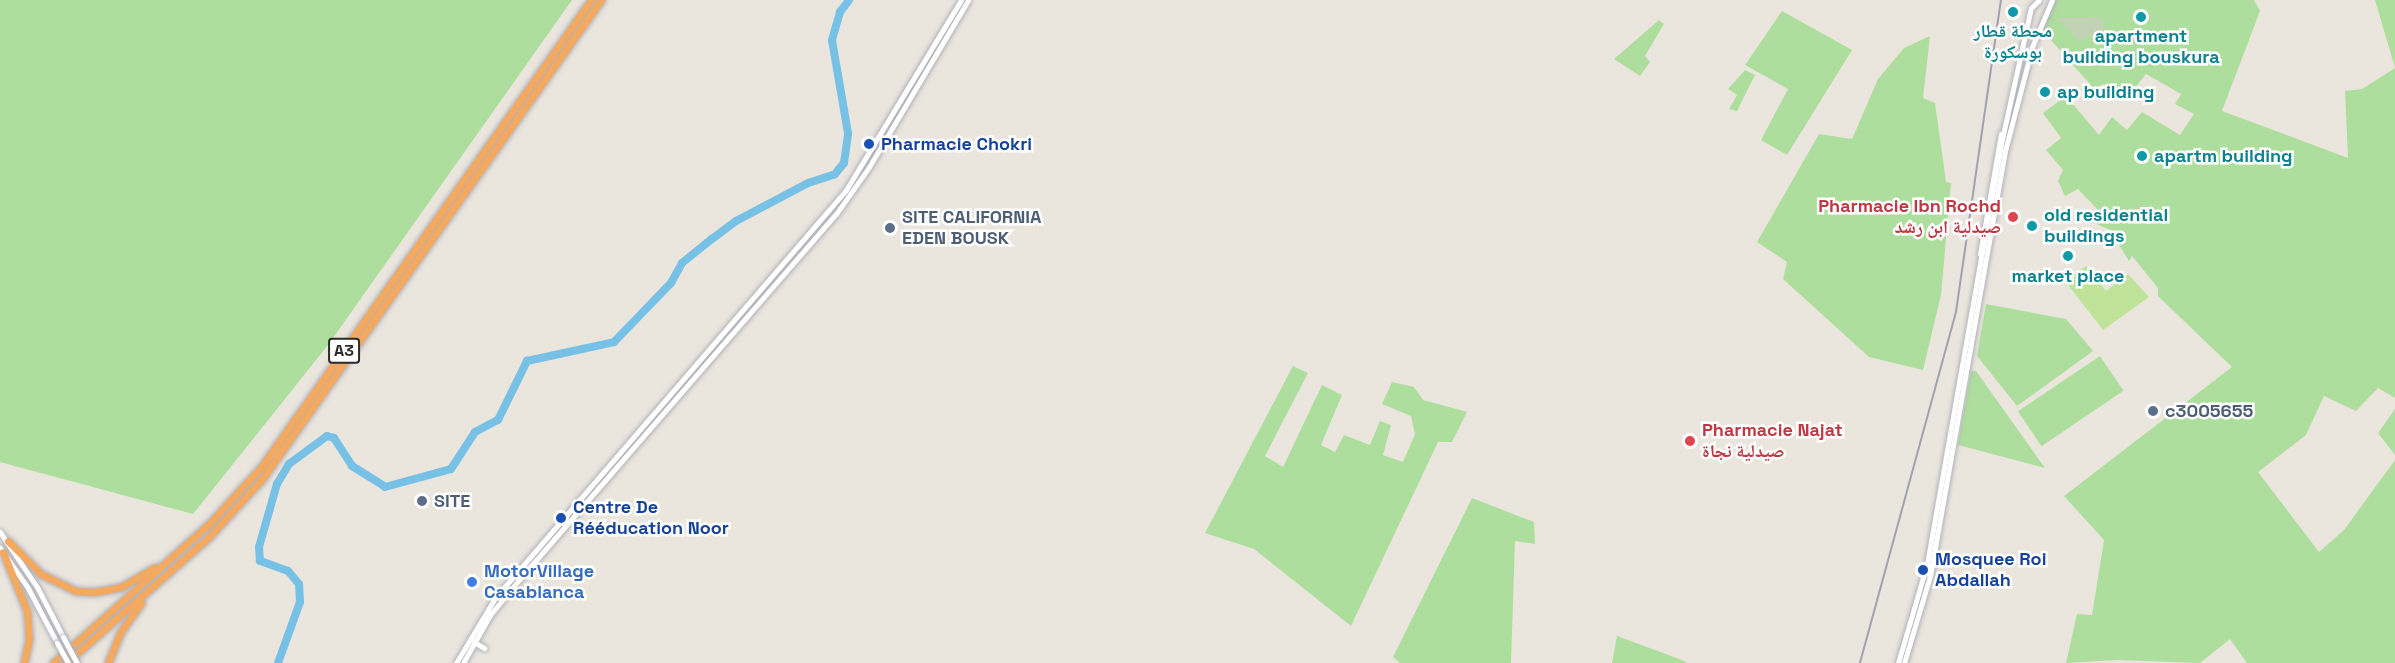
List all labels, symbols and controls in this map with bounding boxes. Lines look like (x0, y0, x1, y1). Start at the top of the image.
marker: محطة قطار بوسكورة (2006, 5, 2020, 19)
marker: apartment building bouskura (2134, 10, 2148, 24)
place label: محطة قطار بوسكورة (1974, 21, 2052, 63)
place label: apartment building bouskura (2062, 26, 2220, 68)
place label: ap building (2057, 81, 2154, 103)
marker: ap building (2038, 85, 2052, 99)
place label: Pharmacie Chokri (881, 133, 1032, 155)
marker: Pharmacie Chokri (862, 137, 876, 151)
place label: apartm building (2154, 145, 2293, 167)
marker: apartm building (2135, 149, 2149, 163)
place label: Pharmacie Ibn Rochd صيدلية ابن رشد (1818, 196, 2001, 238)
place label: old residential buildings (2044, 205, 2168, 248)
place label: SITE CALIFORNIA EDEN BOUSK (902, 207, 1041, 250)
marker: Pharmacie Ibn Rochd صيدلية ابن رشد (2006, 210, 2020, 224)
marker: old residential buildings (2025, 219, 2039, 233)
marker: SITE CALIFORNIA EDEN BOUSK (883, 221, 897, 235)
marker: market place (2061, 249, 2075, 263)
place label: market place (2012, 265, 2124, 287)
road number: A3 (328, 338, 360, 364)
place label: c3005655 (2165, 400, 2253, 422)
marker: c3005655 (2146, 404, 2160, 418)
place label: Pharmacie Najat صيدلية نجاة (1702, 420, 1843, 462)
marker: Pharmacie Najat صيدلية نجاة (1683, 434, 1697, 448)
place label: SITE (434, 490, 470, 512)
marker: SITE (415, 494, 429, 508)
place label: Centre De Rééducation Noor (573, 497, 729, 540)
marker: Centre De Rééducation Noor (554, 511, 568, 525)
place label: Mosquee Roi Abdallah (1935, 549, 2046, 592)
place label: MotorVillage Casablanca (484, 561, 594, 604)
marker: Mosquee Roi Abdallah (1916, 563, 1930, 577)
marker: MotorVillage Casablanca (465, 575, 479, 589)

